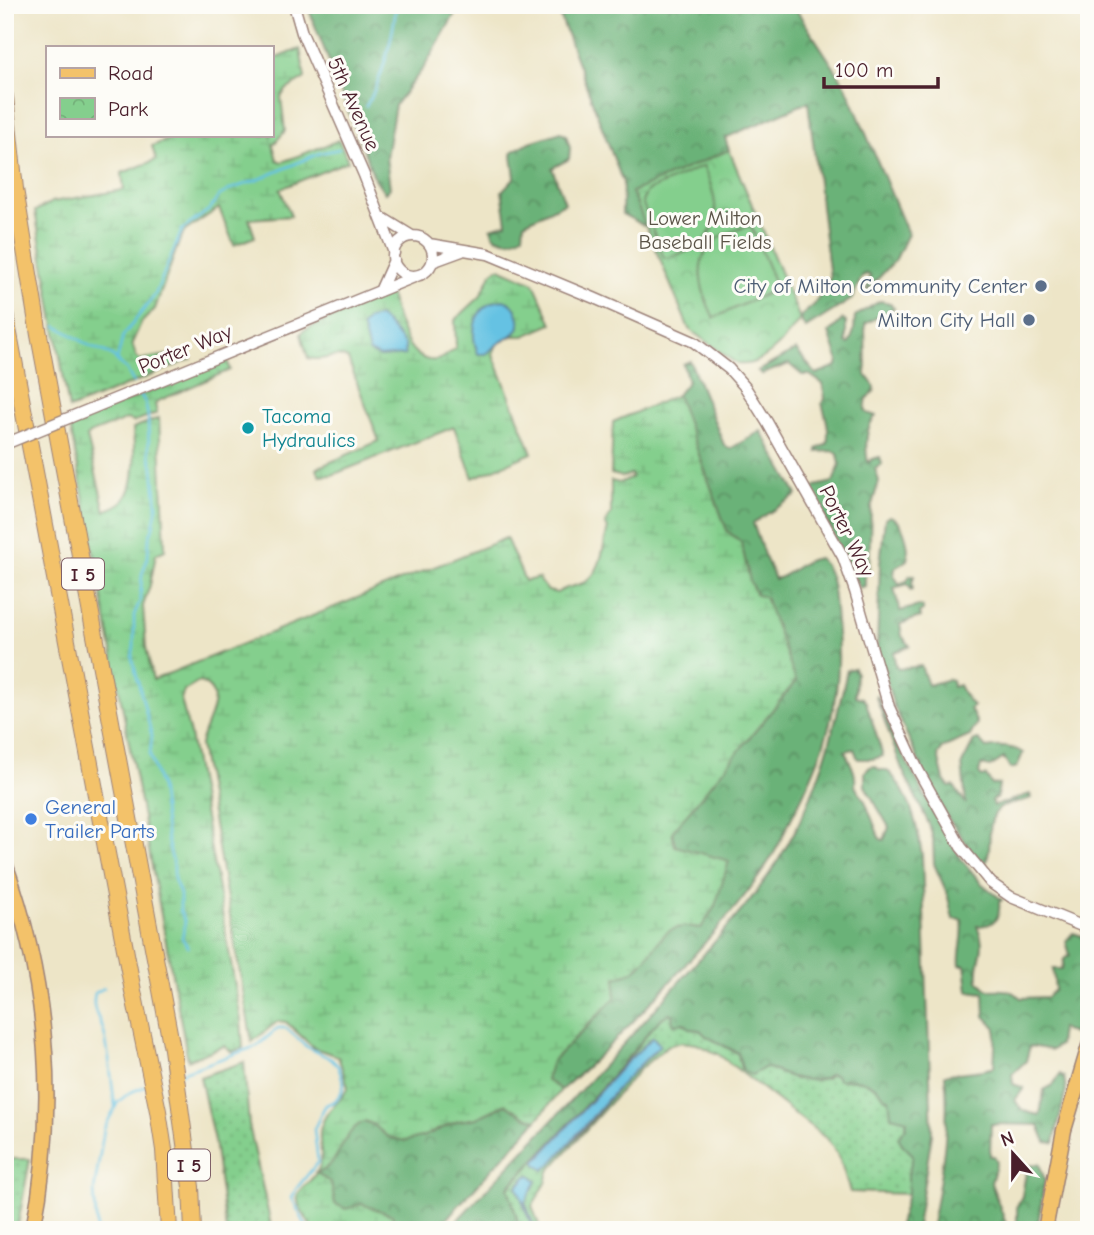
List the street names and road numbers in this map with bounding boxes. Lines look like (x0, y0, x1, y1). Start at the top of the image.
street label: 5th Avenue (323, 54, 385, 154)
street label: Porter Way (135, 319, 236, 379)
street label: Porter Way (815, 481, 880, 581)
road number: I 5 (62, 558, 104, 590)
road number: I 5 (168, 1149, 210, 1180)

